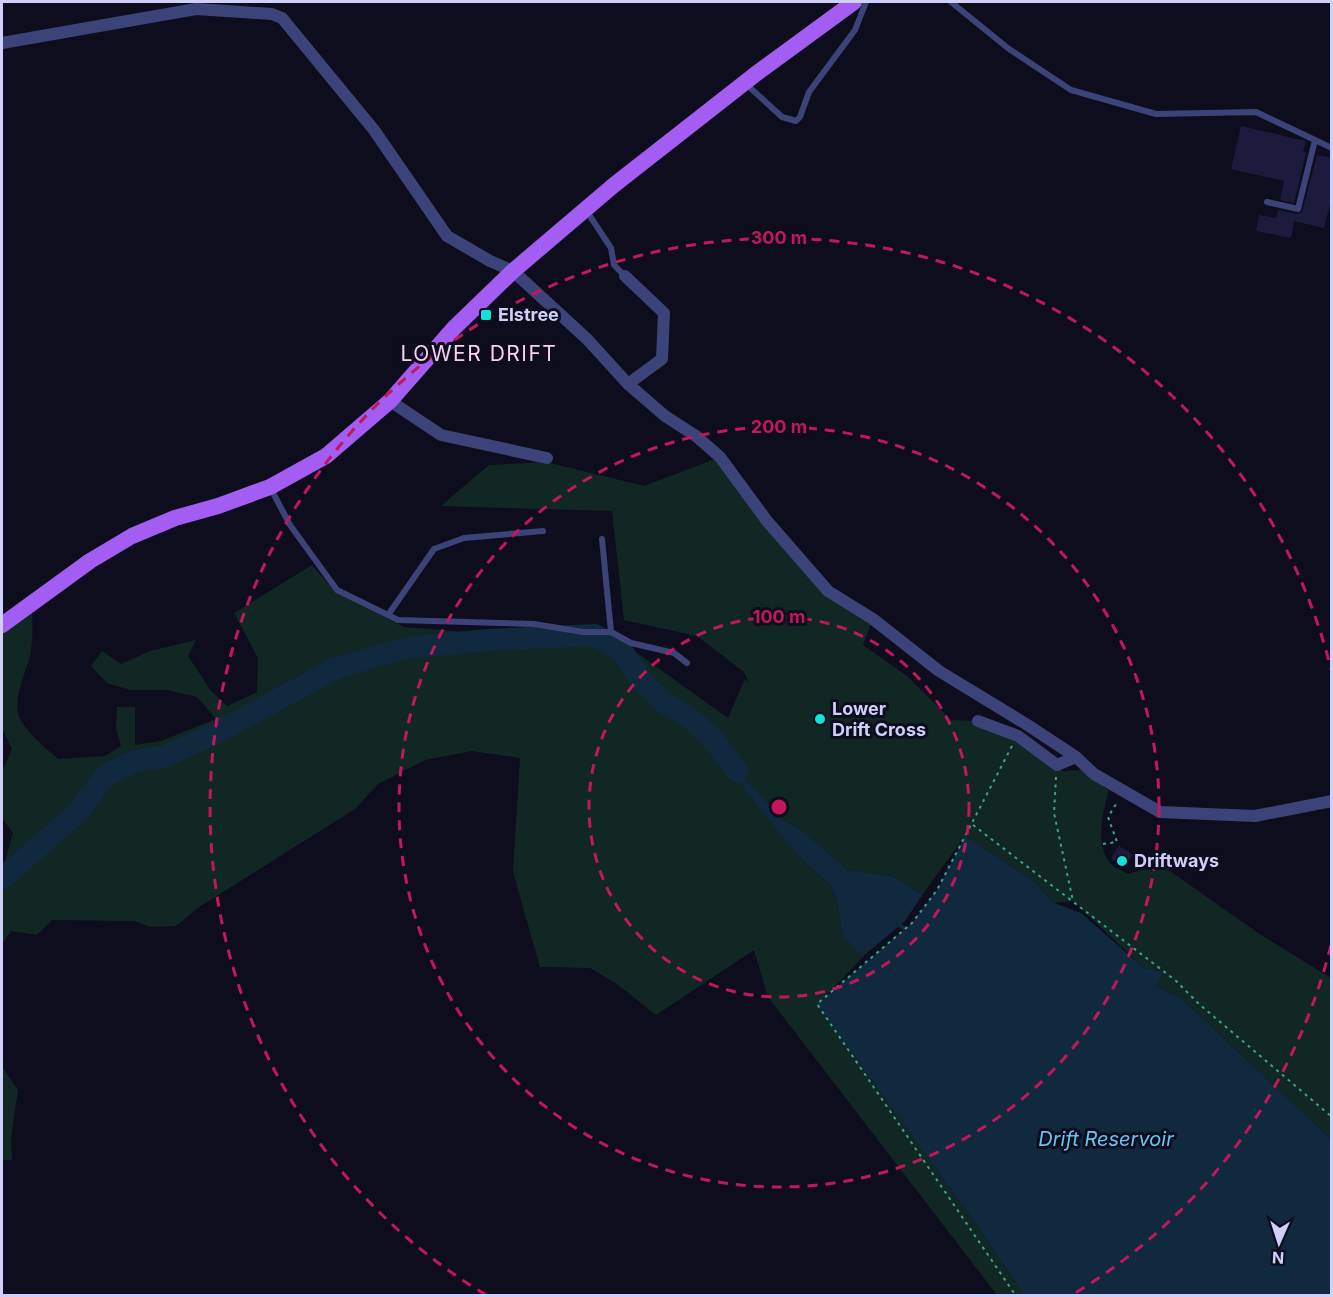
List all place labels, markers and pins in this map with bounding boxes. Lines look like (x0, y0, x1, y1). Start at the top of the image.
place label: Elstree (498, 304, 559, 325)
marker: Elstree (479, 308, 493, 322)
place label: Lower Drift Cross (832, 698, 926, 740)
marker: Lower Drift Cross (813, 712, 827, 726)
centre of rings (769, 797, 789, 817)
place label: Driftways (1134, 850, 1219, 871)
marker: Driftways (1115, 854, 1129, 868)

